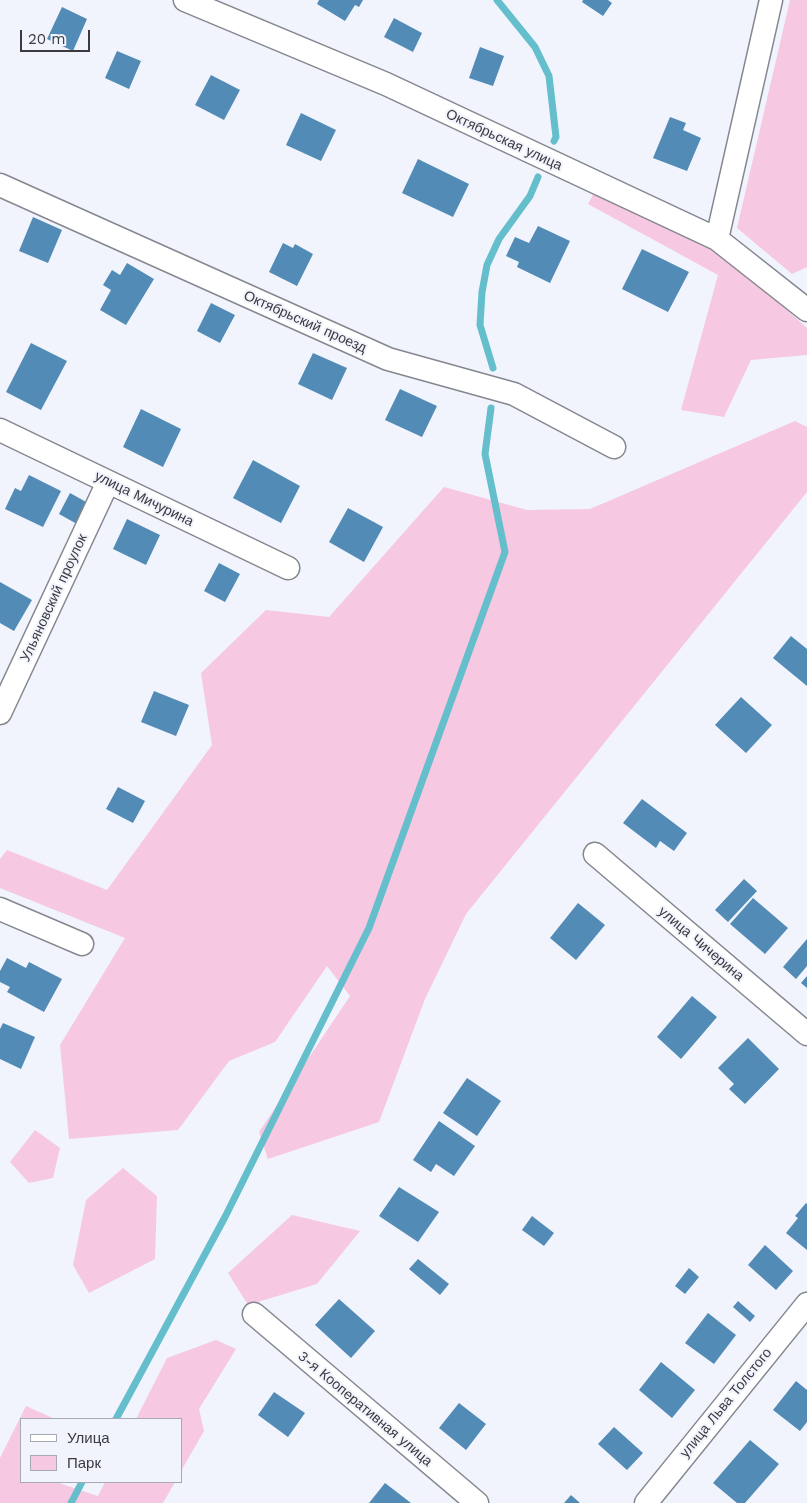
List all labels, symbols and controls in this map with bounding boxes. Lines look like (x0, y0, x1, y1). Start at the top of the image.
scale bar (22, 20, 92, 52)
text: 20 m (28, 30, 66, 48)
street label: Октябрьская улица (443, 106, 565, 174)
street label: Октябрьский проезд (241, 287, 369, 357)
street label: улица Мичурина (92, 468, 196, 530)
street label: Ульяновский проулок (17, 531, 91, 665)
street label: улица Чичерина (655, 903, 747, 985)
street label: улица Льва Толстого (677, 1345, 775, 1461)
street label: 3-я Кооперативная улица (294, 1348, 436, 1470)
legend (20, 1418, 182, 1483)
text: Улица (67, 1429, 110, 1447)
text: Парк (67, 1454, 101, 1472)

